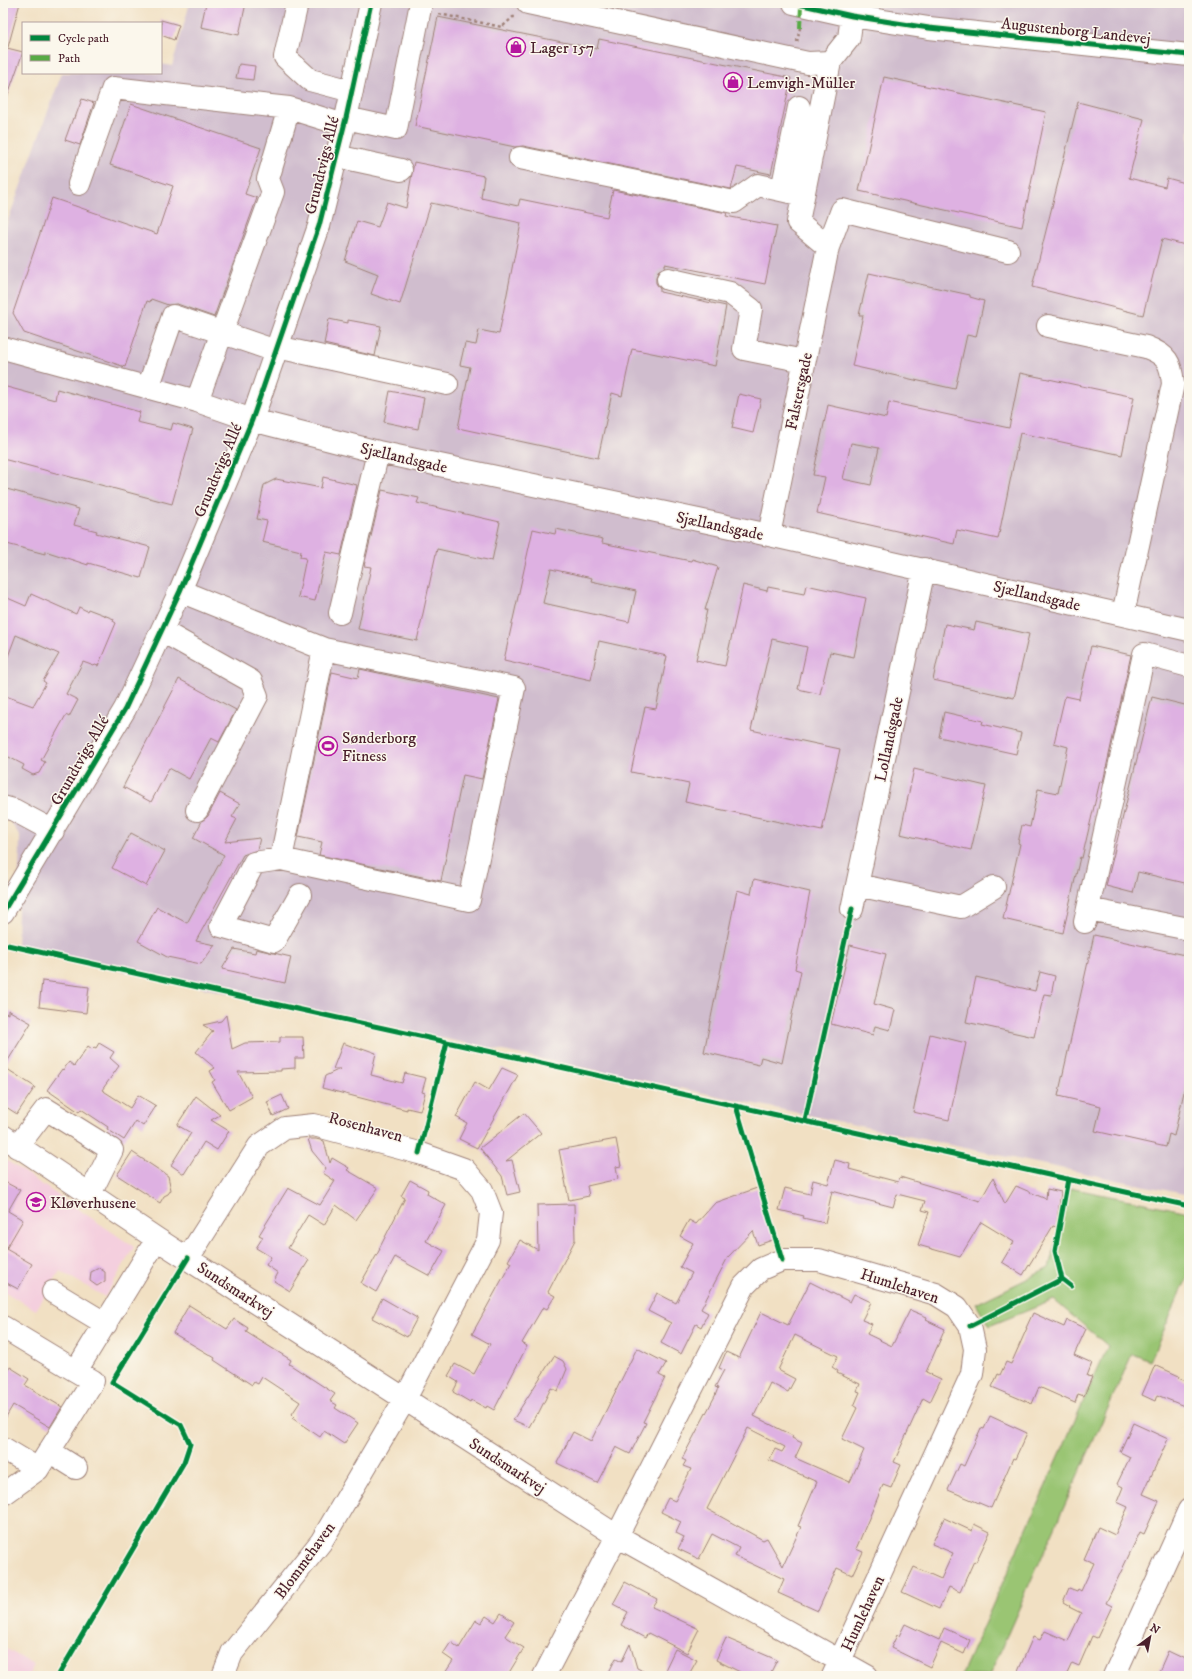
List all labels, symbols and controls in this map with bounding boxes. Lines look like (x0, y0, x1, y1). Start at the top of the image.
street label: Augustenborg Landevej (1000, 13, 1152, 49)
legend (22, 22, 162, 74)
text: Cycle path (58, 31, 110, 46)
shop icon: Lager 157 (505, 36, 527, 58)
place label: Lager 157 (530, 38, 594, 58)
text: Path (58, 51, 81, 66)
shop icon: Lemvigh-Müller (722, 71, 744, 93)
place label: Lemvigh-Müller (747, 73, 855, 93)
street label: Grundtvigs Allé (300, 114, 344, 216)
street label: Falstersgade (781, 350, 817, 432)
street label: Grundtvigs Allé (189, 420, 247, 521)
street label: Sjællandsgade (358, 438, 450, 478)
street label: Sjællandsgade (674, 507, 766, 545)
street label: Sjællandsgade (991, 576, 1083, 616)
street label: Lollandsgade (870, 694, 908, 784)
street label: Grundtvigs Allé (46, 712, 114, 809)
place label: Sønderborg Fitness (342, 728, 416, 766)
sports icon: Sønderborg Fitness (317, 735, 339, 757)
street label: Rosenhaven (327, 1107, 406, 1147)
school or university icon: Kløverhusene (25, 1191, 47, 1213)
place label: Kløverhusene (50, 1193, 137, 1213)
street label: Sundsmarkvej (193, 1258, 278, 1322)
street label: Humlehaven (858, 1264, 942, 1308)
street label: Sundsmarkvej (465, 1434, 550, 1498)
street label: Blommehaven (270, 1518, 340, 1603)
street label: Humlehaven (837, 1572, 889, 1655)
north arrow (1130, 1617, 1170, 1657)
text: N (1147, 1621, 1162, 1638)

